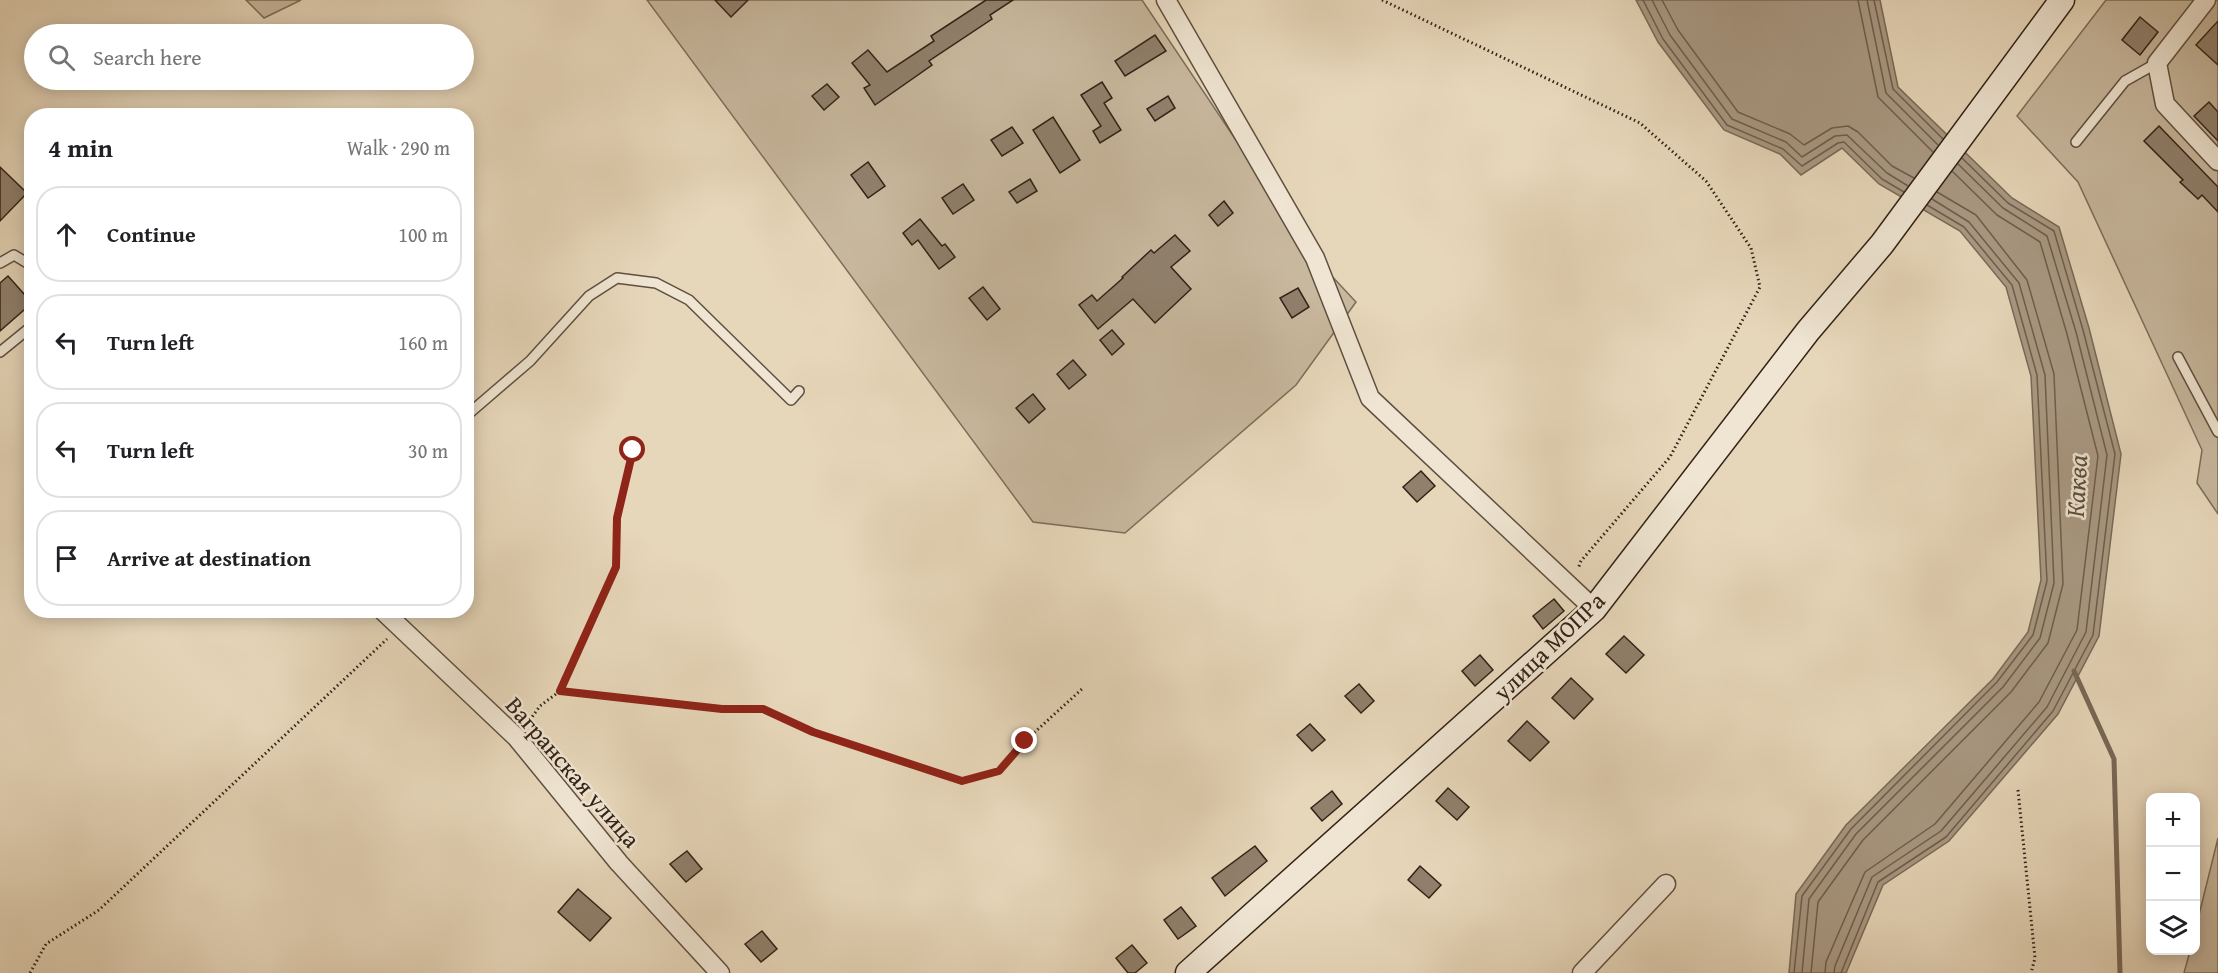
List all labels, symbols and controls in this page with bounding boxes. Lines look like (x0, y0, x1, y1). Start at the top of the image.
search box (24, 24, 474, 90)
icon: search (45, 41, 78, 74)
text: Search here (93, 41, 202, 73)
text: 4 min (48, 128, 113, 167)
text: Walk · 290 m (347, 133, 450, 162)
icon: ahead (50, 218, 83, 251)
text: Continue (107, 218, 196, 250)
text: 100 m (398, 220, 448, 249)
icon: left (50, 326, 83, 359)
text: Turn left (107, 326, 194, 358)
text: 160 m (398, 328, 448, 357)
icon: left (50, 434, 83, 467)
text: Turn left (107, 434, 194, 466)
text: 30 m (408, 436, 448, 465)
route start (619, 436, 645, 462)
water label: Каква (2055, 454, 2097, 518)
icon: arrive (50, 542, 83, 575)
text: Arrive at destination (107, 542, 311, 574)
street label: улица МОПРа (1485, 583, 1613, 709)
street label: Вагранская улица (497, 689, 649, 856)
route end (1011, 727, 1037, 753)
map controls (2146, 793, 2200, 955)
button: + (2146, 793, 2200, 847)
button: − (2146, 847, 2200, 901)
button: layers (2146, 901, 2200, 955)

